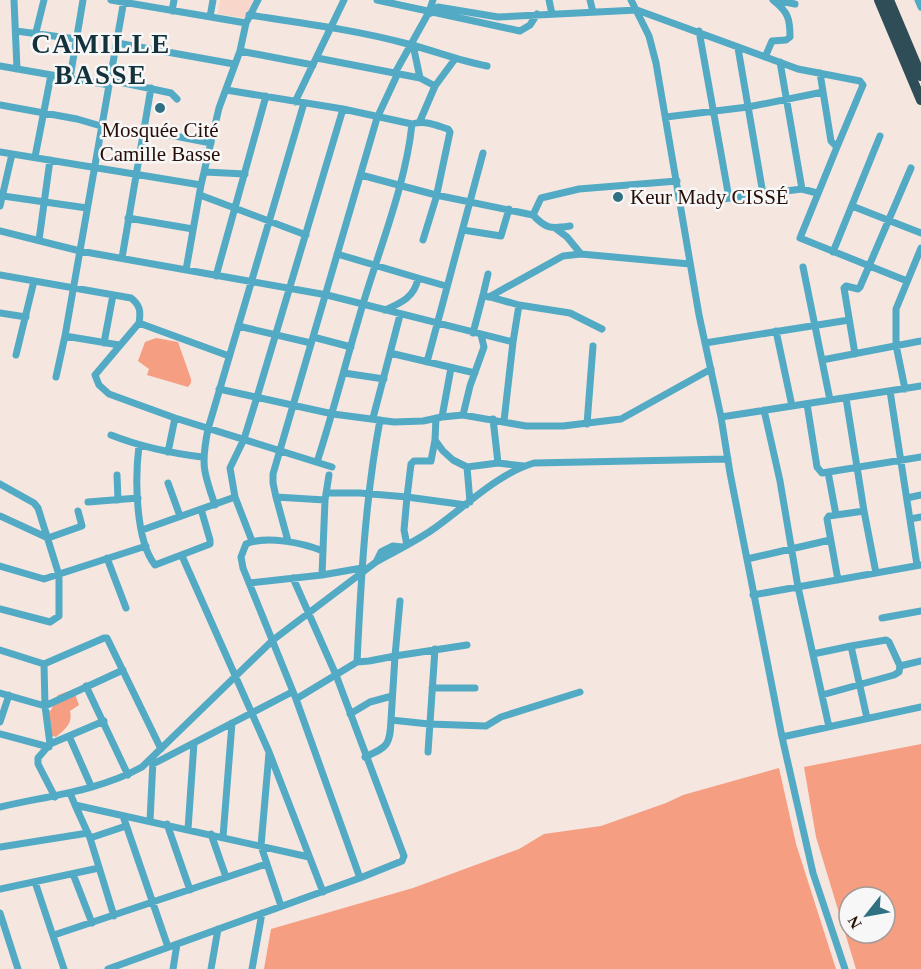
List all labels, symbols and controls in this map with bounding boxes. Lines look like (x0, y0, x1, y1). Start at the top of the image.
district label: CAMILLE BASSE (31, 29, 171, 90)
marker: Mosquée Cité Camille Basse (153, 101, 167, 115)
place label: Mosquée Cité Camille Basse (100, 118, 220, 166)
place label: Keur Mady CISSÉ (630, 185, 789, 209)
marker: Keur Mady CISSÉ (611, 190, 625, 204)
north arrow (837, 885, 897, 945)
text: N (844, 913, 865, 932)

